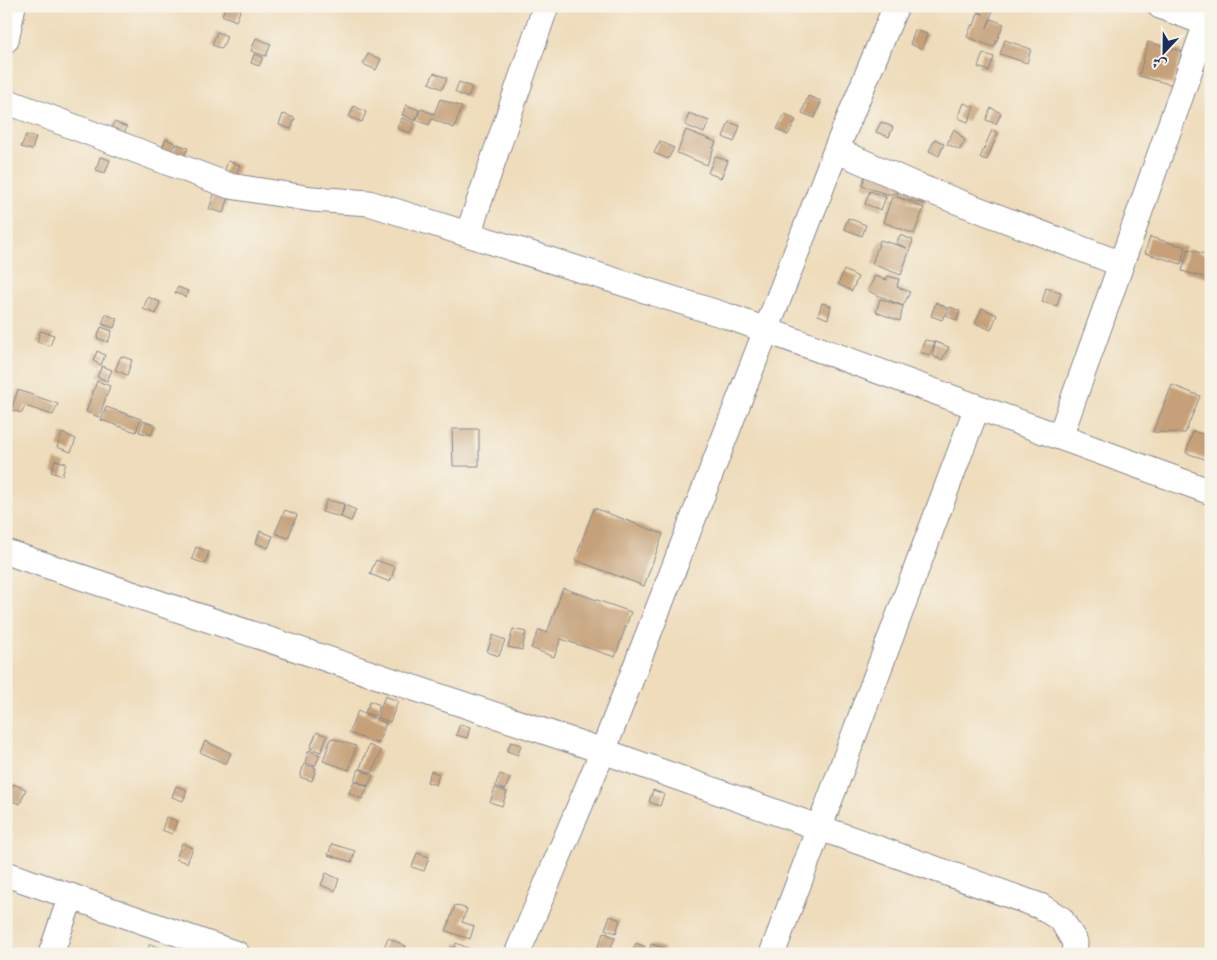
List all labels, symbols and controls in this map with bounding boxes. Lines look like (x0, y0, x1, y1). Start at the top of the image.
north arrow (1140, 28, 1190, 78)
text: ش (1150, 52, 1169, 74)

